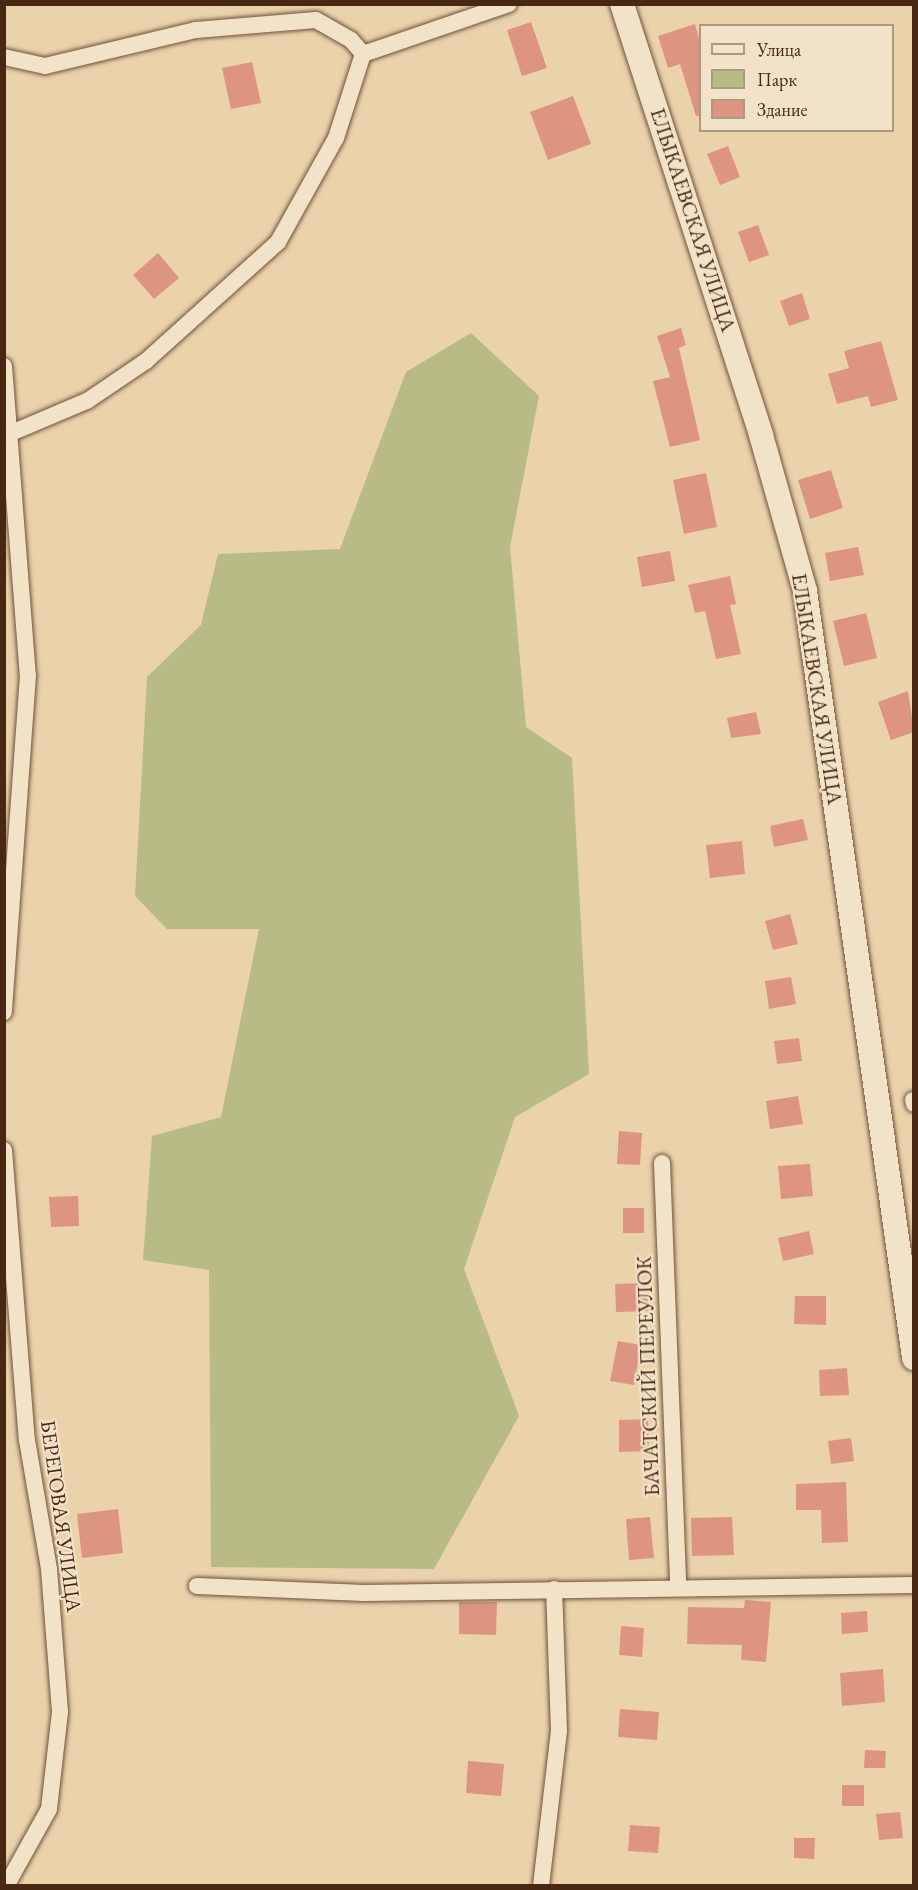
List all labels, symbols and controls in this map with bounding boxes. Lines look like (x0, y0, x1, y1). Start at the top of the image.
legend (699, 24, 894, 132)
text: Улица (757, 38, 801, 61)
text: Парк (757, 68, 797, 91)
text: Здание (757, 98, 807, 121)
street label: ЕЛЫКАЕВСКАЯ УЛИЦА (645, 105, 741, 335)
street label: ЕЛЫКАЕВСКАЯ УЛИЦА (786, 572, 848, 806)
street label: БАЧАТСКИЙ ПЕРЕУЛОК (631, 1255, 665, 1497)
street label: БЕРЕГОВАЯ УЛИЦА (35, 1418, 87, 1614)

